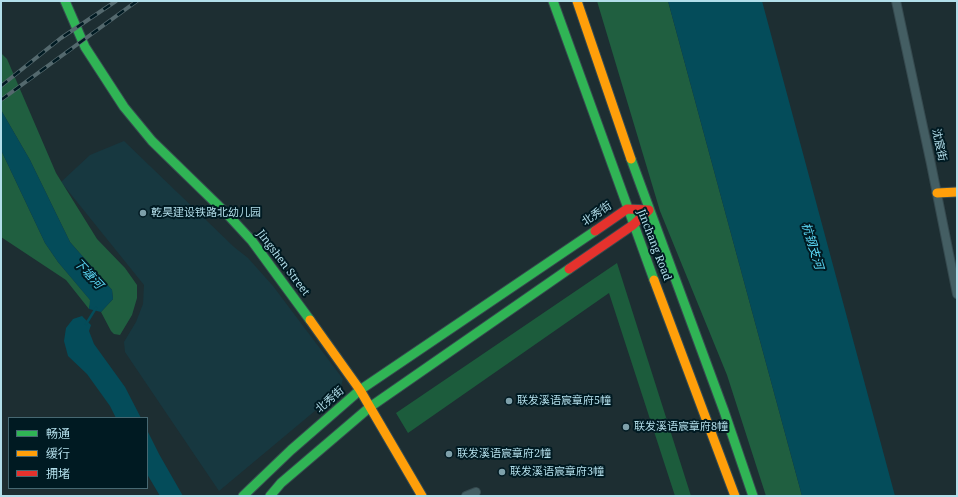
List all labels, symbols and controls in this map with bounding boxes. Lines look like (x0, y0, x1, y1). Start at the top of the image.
street label: 沈宸街 (929, 127, 949, 163)
street label: 北秀街 (580, 199, 614, 229)
place label: 乾昊建设铁路北幼儿园 (151, 206, 261, 220)
street label: Jinchang Road (634, 207, 674, 283)
marker: 乾昊建设铁路北幼儿园 (138, 208, 148, 218)
water label: 杭钢支河 (798, 221, 826, 271)
street label: Jingshen Street (254, 228, 312, 298)
water label: 下塘河 (70, 256, 106, 292)
street label: 北秀街 (313, 384, 347, 416)
place label: 联发溪语宸章府5幢 (517, 394, 611, 408)
marker: 联发溪语宸章府5幢 (504, 396, 514, 406)
legend (8, 417, 148, 489)
place label: 联发溪语宸章府8幢 (634, 420, 728, 434)
marker: 联发溪语宸章府8幢 (621, 422, 631, 432)
text: 畅通 (46, 425, 70, 442)
text: 缓行 (46, 445, 70, 462)
place label: 联发溪语宸章府2幢 (457, 447, 551, 461)
marker: 联发溪语宸章府2幢 (444, 449, 454, 459)
text: 拥堵 (46, 465, 70, 482)
place label: 联发溪语宸章府3幢 (510, 465, 604, 479)
marker: 联发溪语宸章府3幢 (497, 467, 507, 477)

